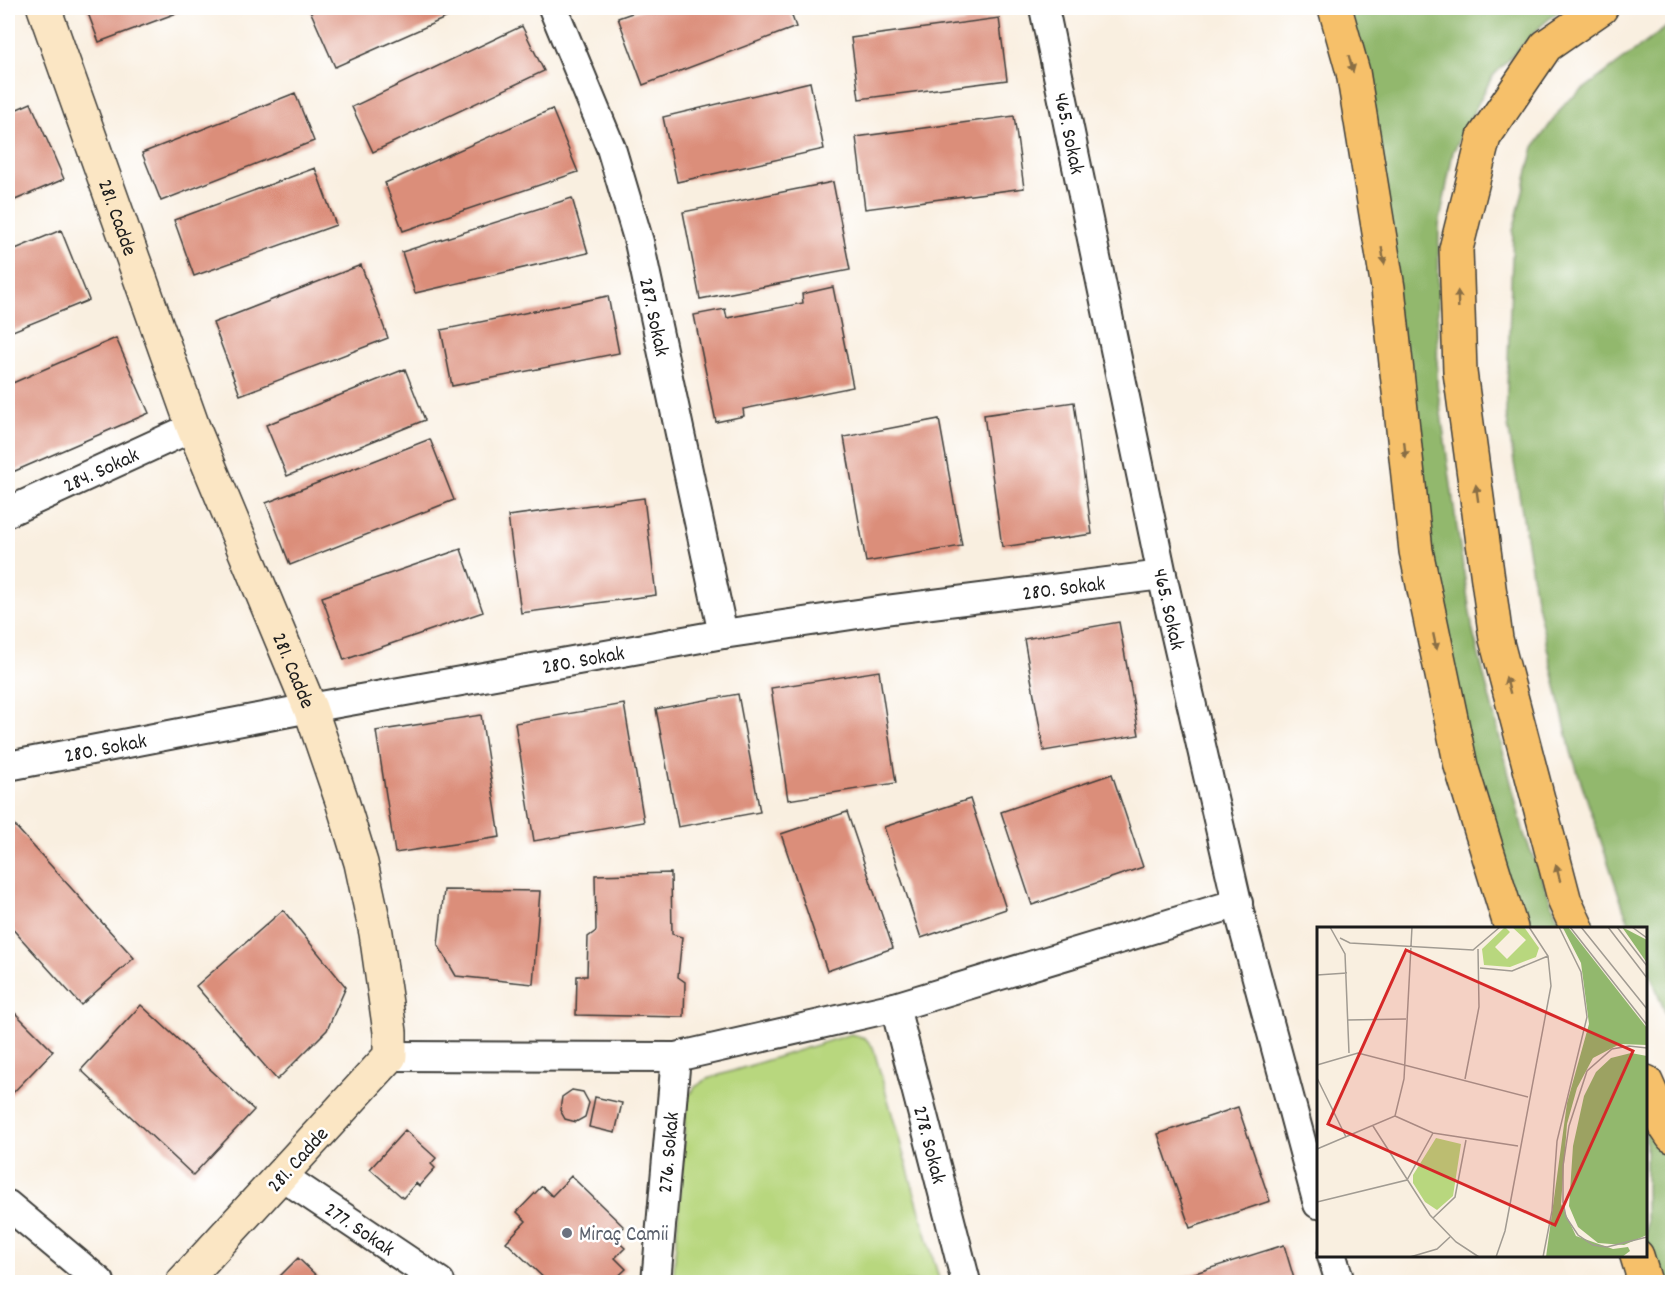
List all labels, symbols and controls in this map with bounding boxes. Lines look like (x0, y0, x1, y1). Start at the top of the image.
one-way arrow (1346, 55, 1356, 73)
street label: 465. Sokak (1044, 90, 1090, 178)
street label: 281. Cadde (88, 176, 143, 261)
one-way arrow (1379, 247, 1388, 266)
street label: 287. Sokak (629, 275, 675, 359)
one-way arrow (1453, 289, 1463, 308)
one-way arrow (1400, 440, 1410, 459)
street label: 284. Sokak (59, 442, 145, 503)
one-way arrow (1472, 483, 1481, 502)
street label: 465. Sokak (1143, 566, 1191, 653)
street label: 280. Sokak (1021, 570, 1107, 610)
street label: 281. Cadde (262, 629, 321, 714)
one-way arrow (1431, 633, 1440, 652)
street label: 280. Sokak (540, 640, 627, 684)
one-way arrow (1503, 676, 1512, 694)
street label: 280. Sokak (62, 728, 149, 773)
one-way arrow (1552, 864, 1562, 883)
inset map (1317, 927, 1647, 1257)
street label: 278. Sokak (903, 1103, 952, 1188)
street label: 276. Sokak (652, 1111, 689, 1195)
street label: 281. Cadde (261, 1121, 337, 1201)
street label: 277. Sokak (317, 1196, 400, 1265)
place label: Miraç Camii (579, 1221, 669, 1251)
marker: Miraç Camii (560, 1226, 574, 1240)

